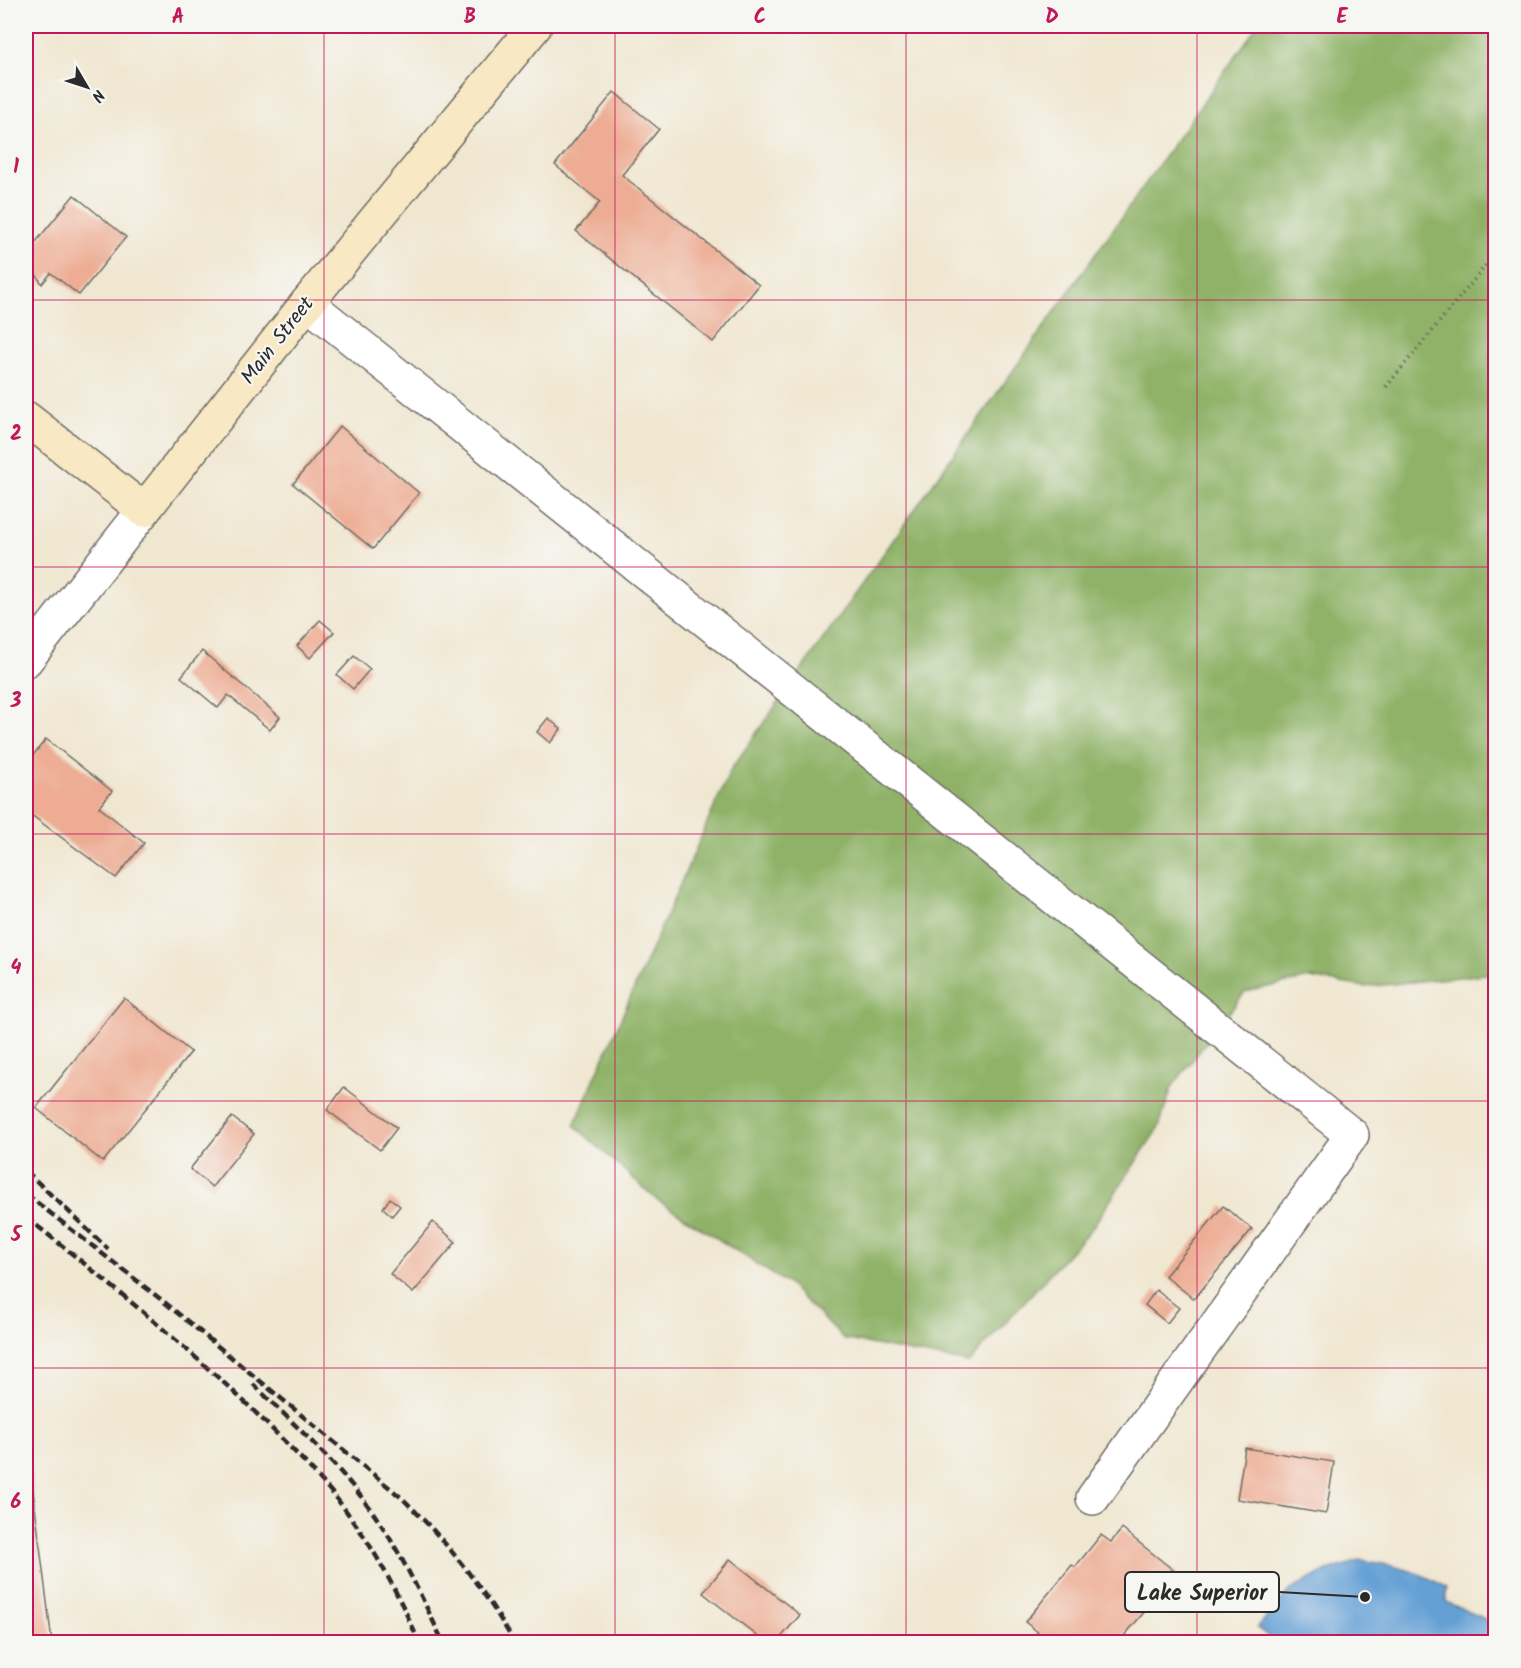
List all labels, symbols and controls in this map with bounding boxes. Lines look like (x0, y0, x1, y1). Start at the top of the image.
text: A (172, 2, 184, 34)
text: B (464, 2, 476, 34)
text: C (754, 2, 766, 34)
text: D (1045, 2, 1059, 34)
text: E (1336, 2, 1348, 34)
north arrow (57, 57, 117, 117)
text: N (85, 84, 110, 107)
text: 1 (13, 152, 19, 184)
street label: Main Street (233, 289, 324, 392)
text: 2 (10, 419, 22, 451)
text: 3 (10, 686, 22, 718)
text: 4 (11, 953, 22, 985)
text: 5 (10, 1220, 23, 1252)
text: 6 (11, 1487, 22, 1519)
callout: Lake Superior (1125, 1572, 1279, 1612)
text: Lake Superior (1137, 1577, 1268, 1612)

